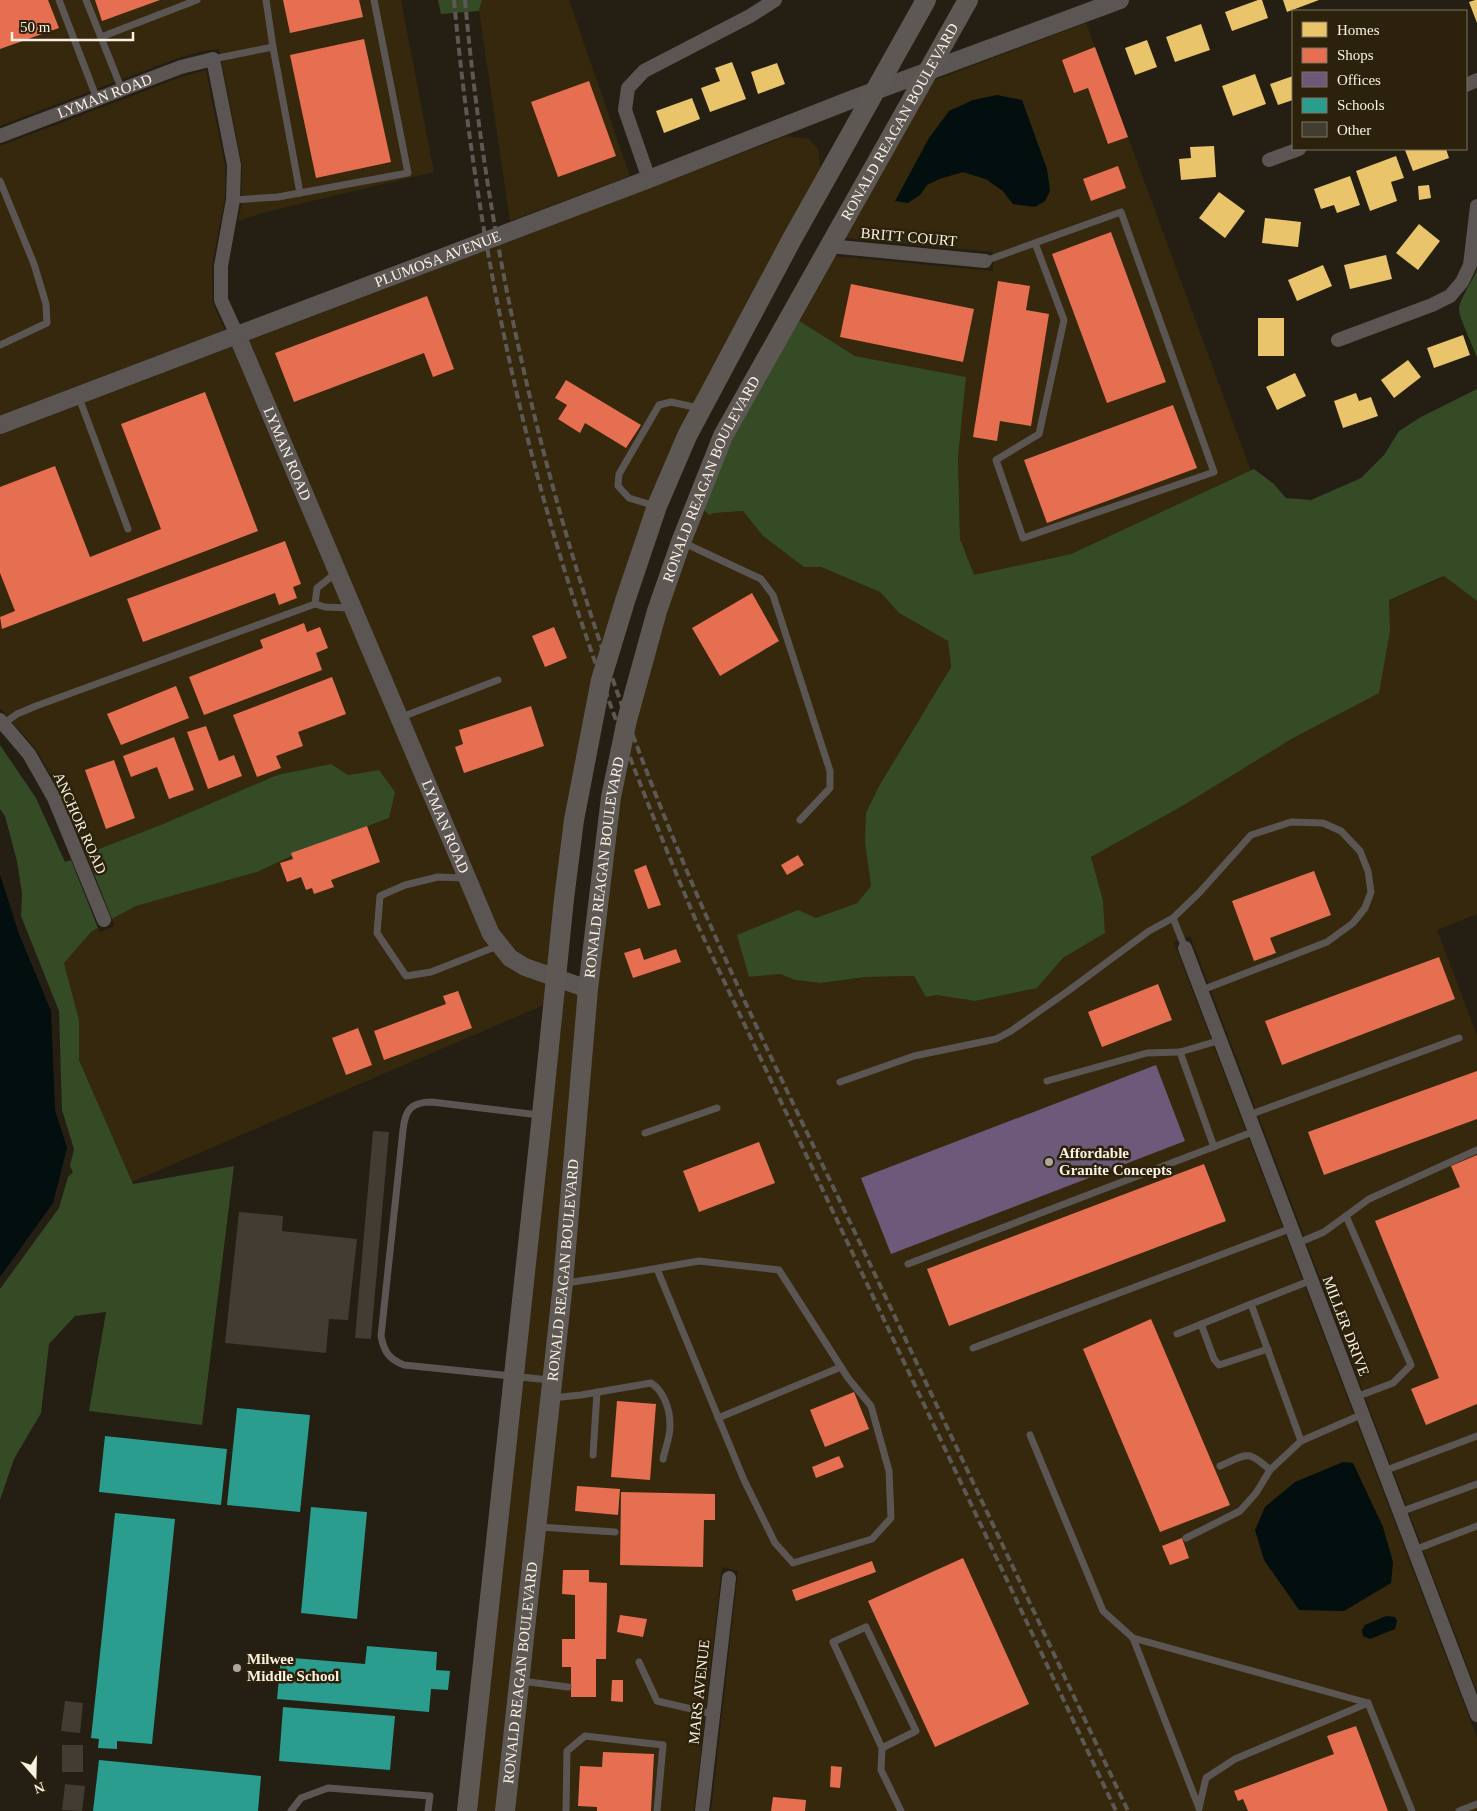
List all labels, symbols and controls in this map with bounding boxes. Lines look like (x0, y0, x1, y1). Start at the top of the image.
scale bar (12, 10, 134, 42)
legend (1292, 10, 1467, 150)
text: 50 m (20, 19, 51, 35)
street label: RONALD REAGAN BOULEVARD (838, 20, 961, 223)
text: Homes (1337, 22, 1380, 38)
text: Shops (1337, 47, 1374, 63)
street label: LYMAN ROAD (55, 71, 154, 121)
text: Offices (1337, 72, 1381, 88)
text: Schools (1337, 97, 1385, 113)
text: Other (1337, 122, 1371, 138)
street label: BRITT COURT (860, 225, 958, 249)
street label: PLUMOSA AVENUE (372, 228, 503, 290)
street label: RONALD REAGAN BOULEVARD (660, 373, 763, 584)
street label: LYMAN ROAD (261, 405, 314, 503)
street label: RONALD REAGAN BOULEVARD (581, 755, 627, 979)
street label: ANCHOR ROAD (50, 770, 110, 876)
street label: LYMAN ROAD (419, 778, 472, 876)
place label: Affordable Granite Concepts (1059, 1145, 1172, 1178)
marker: Affordable Granite Concepts (1043, 1156, 1055, 1168)
street label: RONALD REAGAN BOULEVARD (544, 1158, 582, 1382)
street label: MILLER DRIVE (1320, 1274, 1372, 1378)
street label: RONALD REAGAN BOULEVARD (500, 1561, 540, 1785)
street label: MARS AVENUE (686, 1639, 712, 1745)
place label: Milwee Middle School (247, 1651, 339, 1684)
marker: Milwee Middle School (231, 1662, 243, 1674)
north arrow (10, 1751, 60, 1801)
text: N (32, 1779, 47, 1797)

